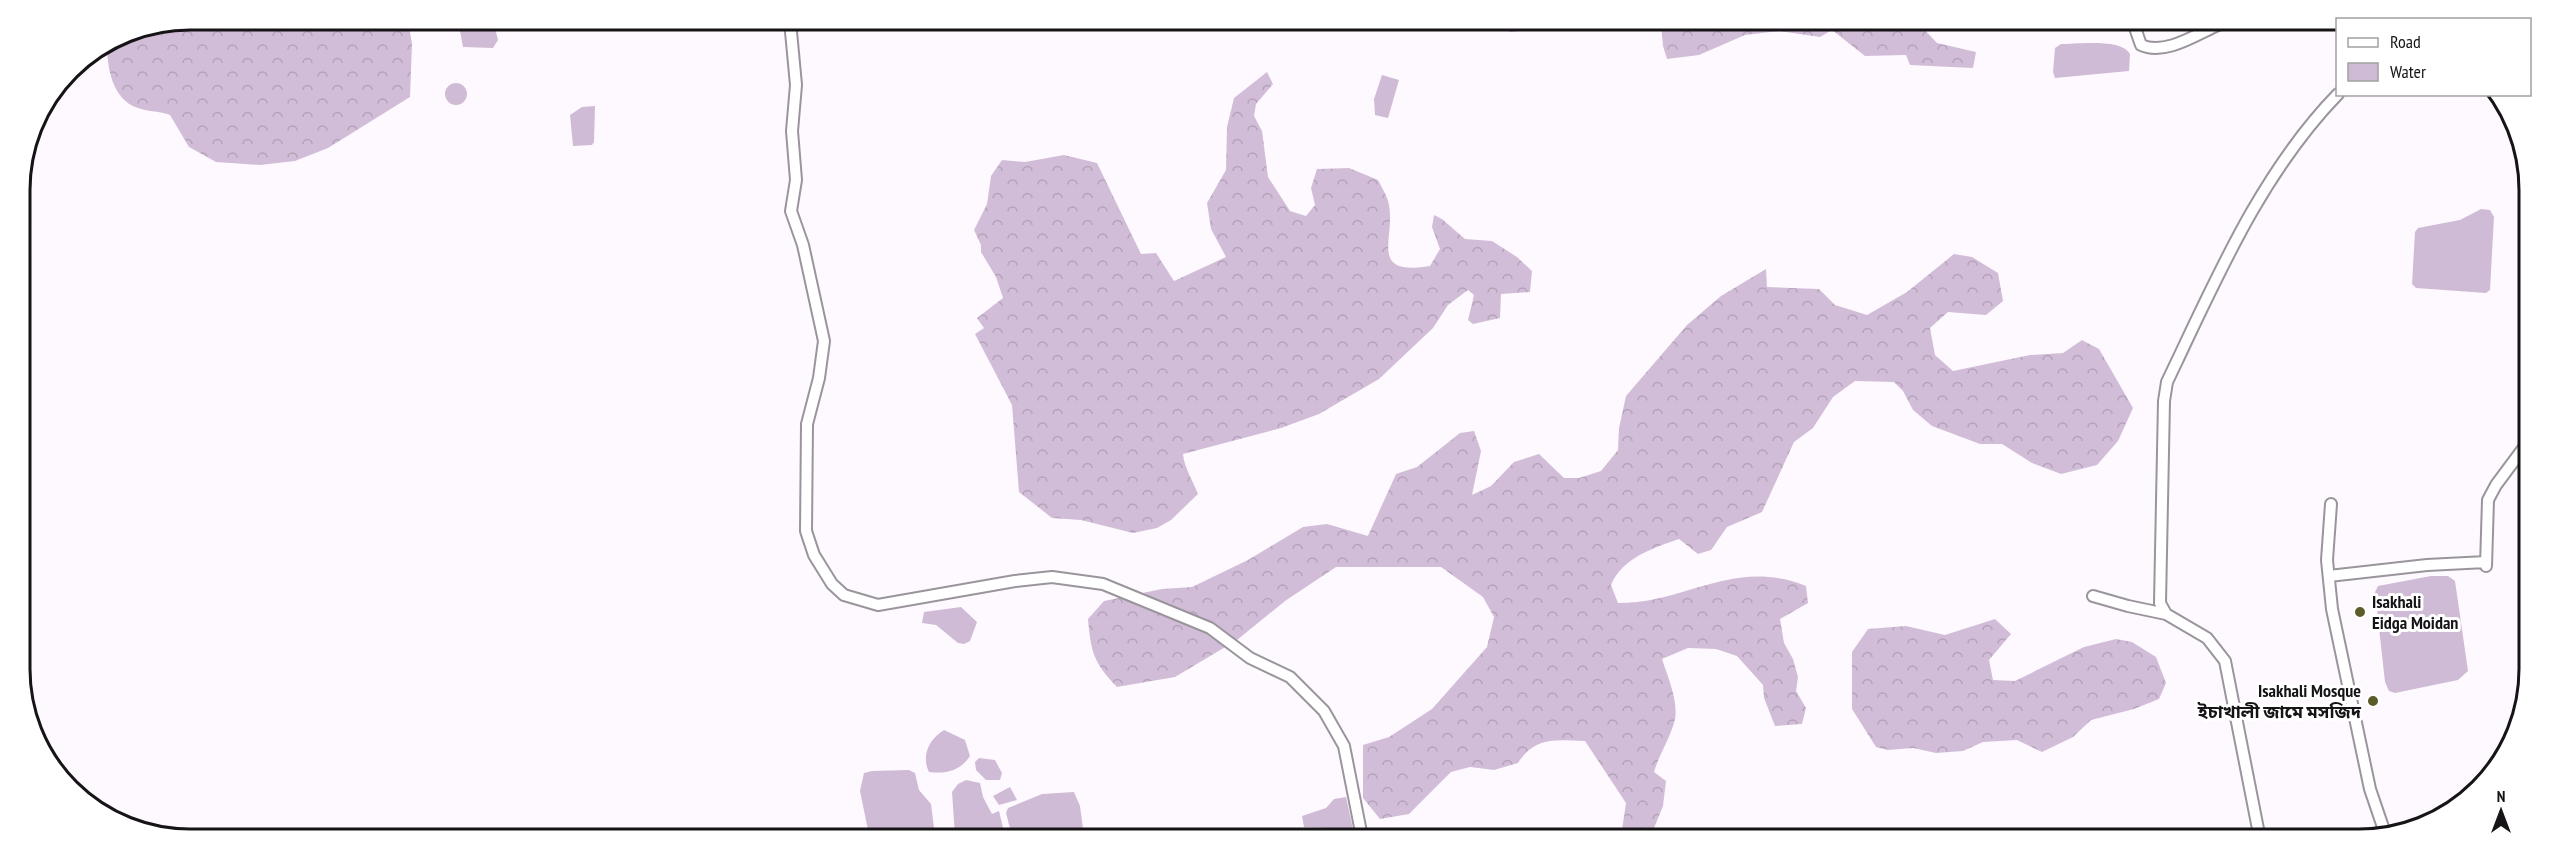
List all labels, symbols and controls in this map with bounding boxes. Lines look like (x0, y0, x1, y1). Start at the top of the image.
legend (2336, 18, 2531, 96)
text: Road (2390, 30, 2421, 53)
text: Water (2390, 60, 2426, 83)
place label: Isakhali Eidga Moidan (2372, 590, 2458, 634)
marker: Isakhali Eidga Moidan (2353, 605, 2367, 619)
place label: Isakhali Mosque ইচাখালী জামে মসজিদ (2197, 679, 2362, 723)
marker: Isakhali Mosque ইচাখালী জামে মসজিদ (2366, 694, 2380, 708)
north arrow (2471, 781, 2531, 841)
text: N (2497, 786, 2505, 806)

